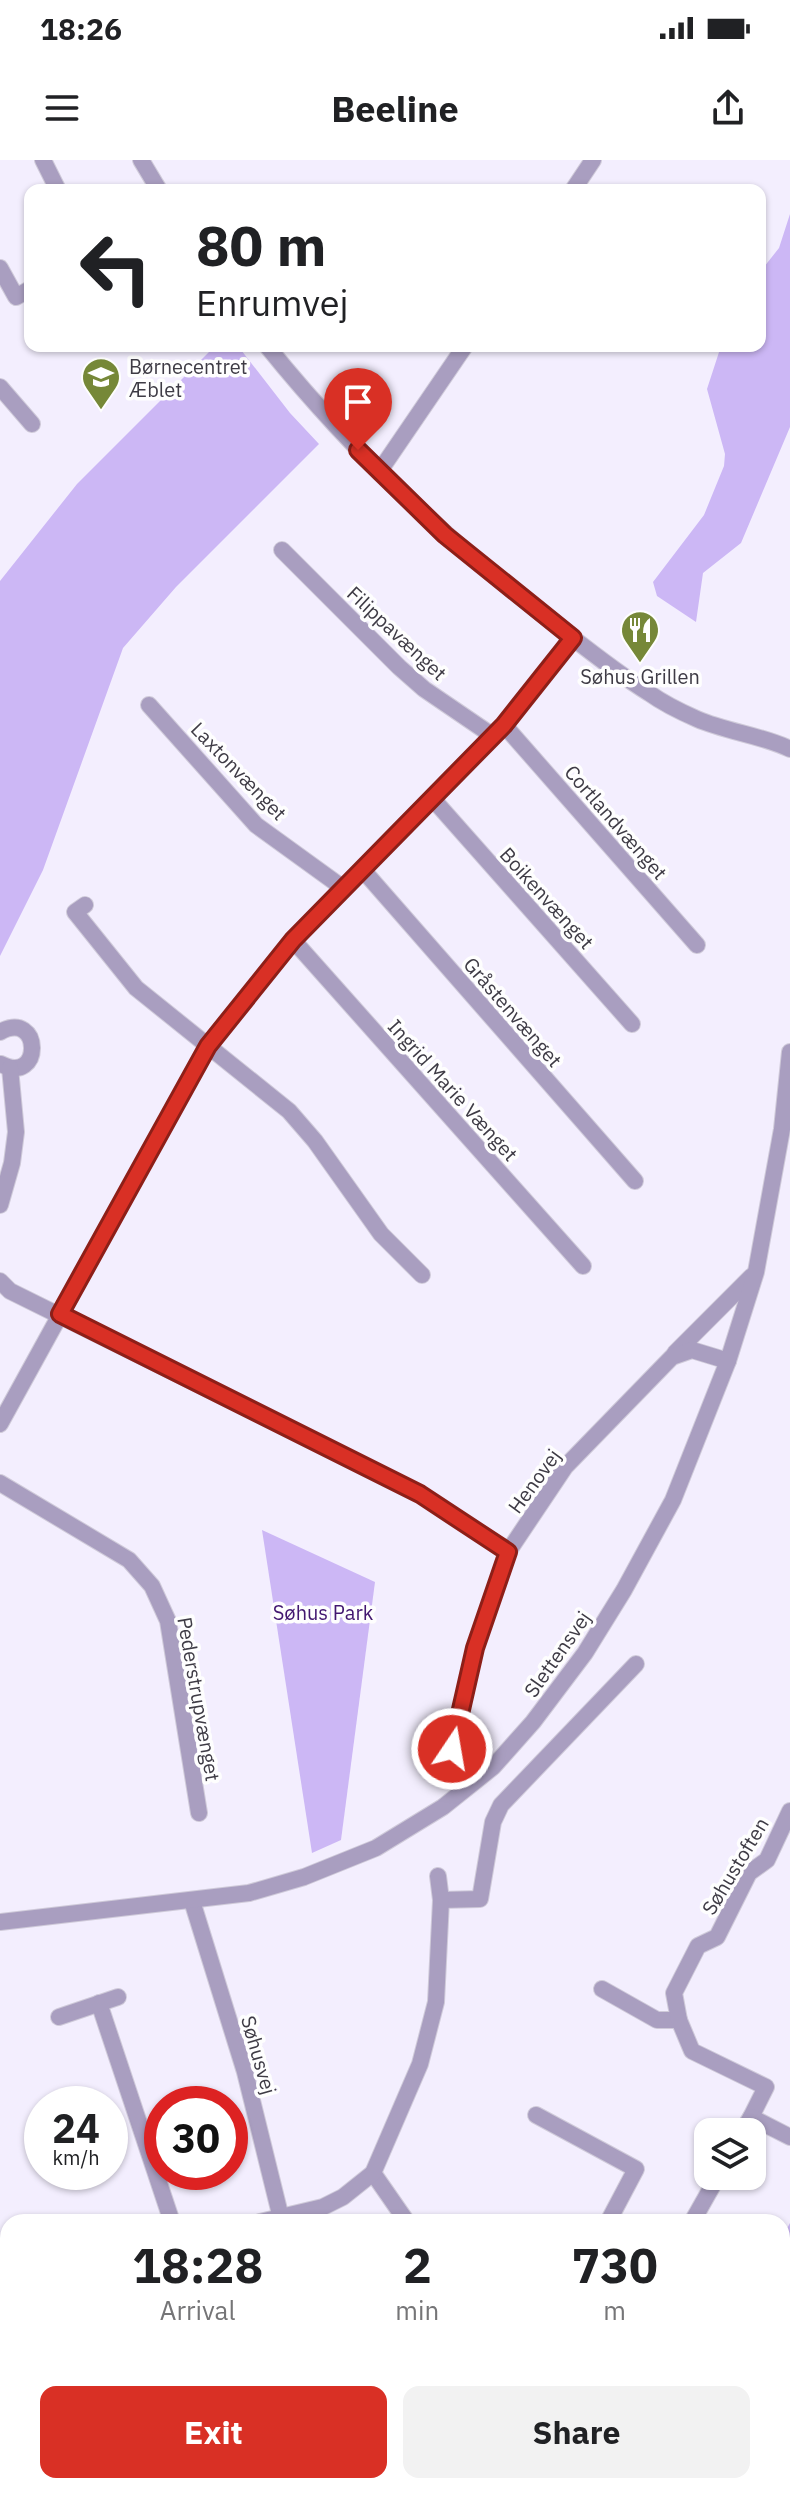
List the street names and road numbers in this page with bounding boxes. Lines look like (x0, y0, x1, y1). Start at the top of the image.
street label: Filippavænget (341, 580, 453, 686)
street label: Laxtonvænget (185, 716, 293, 826)
street label: Cortlandvænget (559, 759, 673, 885)
street label: Boikenvænget (494, 841, 600, 955)
street label: Gråstenvænget (458, 951, 568, 1073)
street label: Ingrid Marie Vænget (382, 1013, 524, 1167)
street label: Henovej (502, 1443, 566, 1519)
street label: Slettensvej (517, 1606, 597, 1702)
street label: Pederstrupvænget (171, 1615, 227, 1783)
street label: Søhustoften (695, 1812, 775, 1920)
street label: Søhusvej (235, 2012, 283, 2098)

